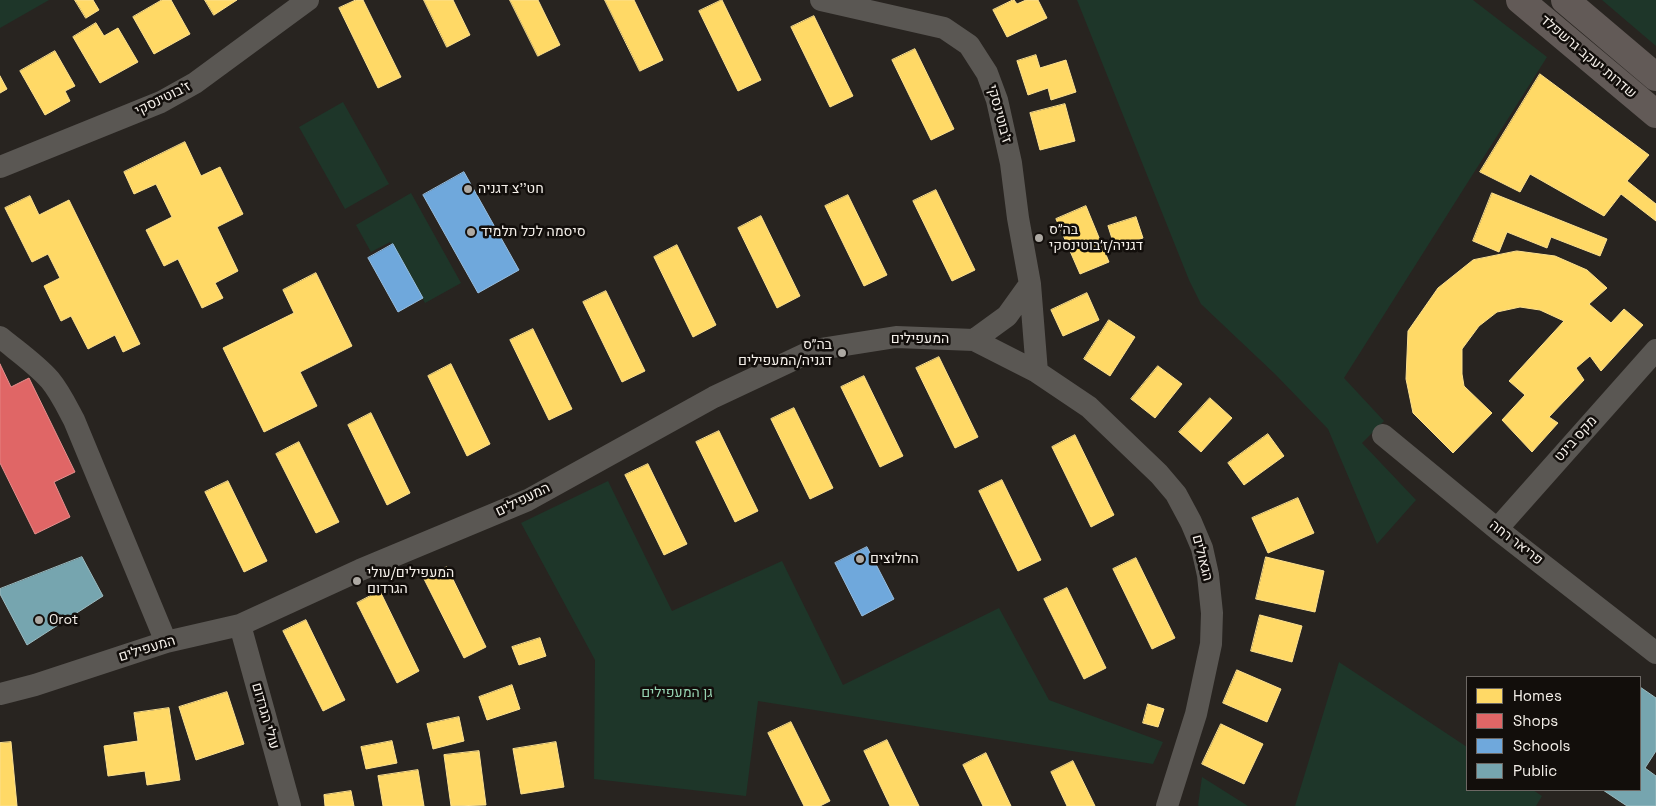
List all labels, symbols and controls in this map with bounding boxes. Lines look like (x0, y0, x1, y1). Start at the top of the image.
street label: שדרות יעקב גרשפלד (1536, 12, 1640, 102)
street label: ז'בוטינסקי (132, 78, 194, 120)
street label: ז'בוטינסקי (983, 83, 1015, 145)
place label: חט''צ דגניה (478, 181, 544, 197)
marker: חט''צ דגניה (462, 183, 474, 195)
place label: בה״ס דגניה/ז׳בוטינסקי (1049, 222, 1143, 254)
place label: סיסמה לכל תלמיד (481, 224, 586, 240)
marker: סיסמה לכל תלמיד (465, 226, 477, 238)
marker: בה״ס דגניה/ז׳בוטינסקי (1033, 232, 1045, 244)
street label: המעפילים (891, 331, 949, 347)
place label: בה״ס דגניה/המעפילים (738, 337, 832, 370)
marker: בה״ס דגניה/המעפילים (836, 347, 848, 359)
street label: מקס בינט (1551, 413, 1601, 465)
street label: המעפילים (493, 480, 553, 520)
street label: פריאר רחה (1486, 517, 1546, 569)
street label: הגאולים (1188, 533, 1216, 583)
place label: החלוצים (870, 551, 919, 567)
marker: החלוצים (854, 553, 866, 565)
place label: המעפילים/עולי הגרדום (367, 565, 454, 598)
marker: המעפילים/עולי הגרדום (351, 575, 363, 587)
place label: Orot (49, 612, 78, 628)
marker: Orot (33, 614, 45, 626)
street label: המעפילים (117, 632, 177, 666)
legend (1466, 676, 1641, 791)
street label: עולי הגרדום (248, 681, 282, 751)
park label: גן המעפילים (641, 685, 713, 701)
text: Homes (1513, 686, 1562, 705)
text: Shops (1513, 711, 1558, 730)
text: Schools (1513, 736, 1570, 755)
text: Public (1513, 761, 1557, 780)

